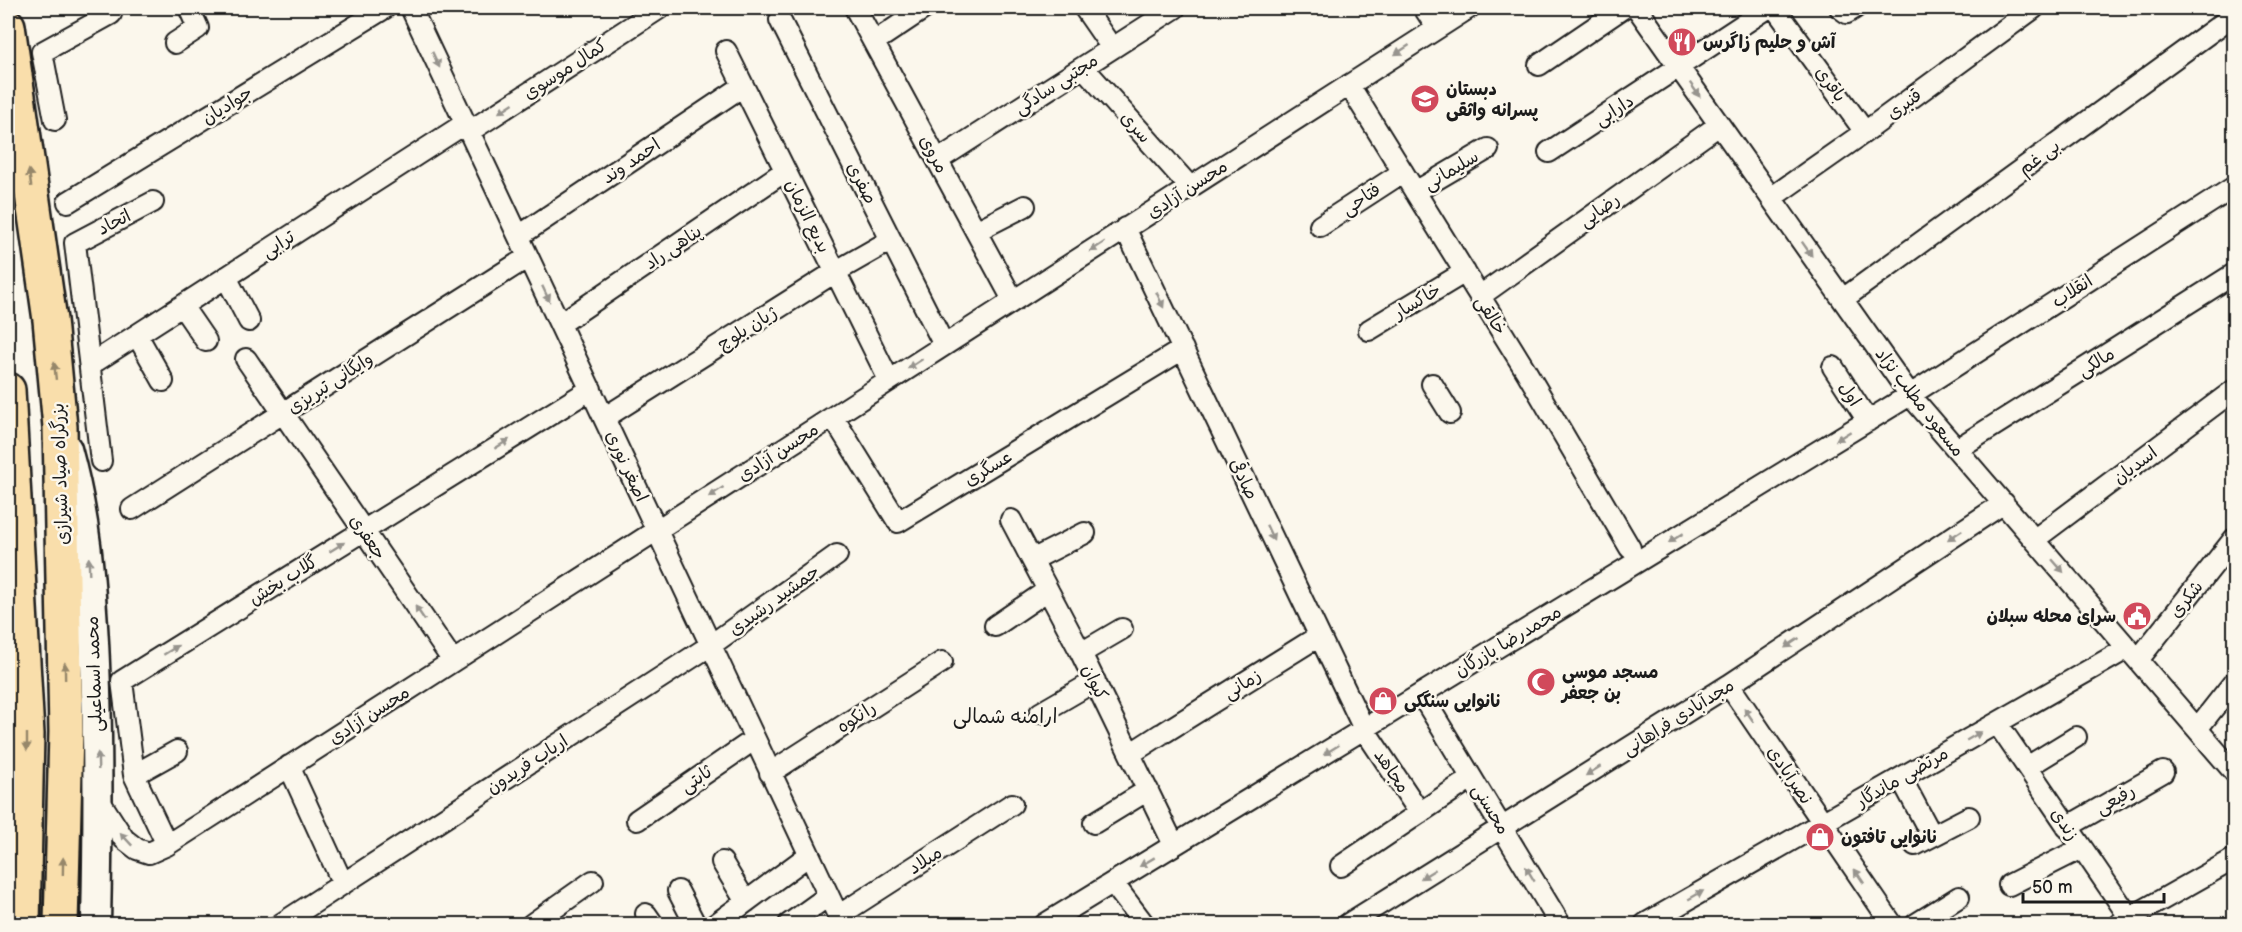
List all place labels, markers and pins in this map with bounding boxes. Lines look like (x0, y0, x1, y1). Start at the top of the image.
restaurant icon: آش و حلیم زاگرس (1666, 26, 1698, 58)
place label: آش و حلیم زاگرس (1703, 31, 1837, 56)
place label: دبستان پسرانه واثقی (1446, 79, 1539, 122)
school or university icon: دبستان پسرانه واثقی (1409, 83, 1441, 115)
public building icon: سرای محله سبلان (2121, 600, 2153, 632)
place label: سرای محله سبلان (1986, 606, 2116, 627)
place label: مسجد موسی بن جعفر (1560, 662, 1658, 704)
mosque icon: مسجد موسی بن جعفر (1525, 666, 1557, 698)
shop icon: نانوایی سنگکی (1367, 685, 1399, 717)
place label: نانوایی سنگکی (1404, 690, 1502, 713)
shop icon: نانوایی تافتون (1804, 821, 1836, 853)
place label: نانوایی تافتون (1841, 827, 1938, 849)

